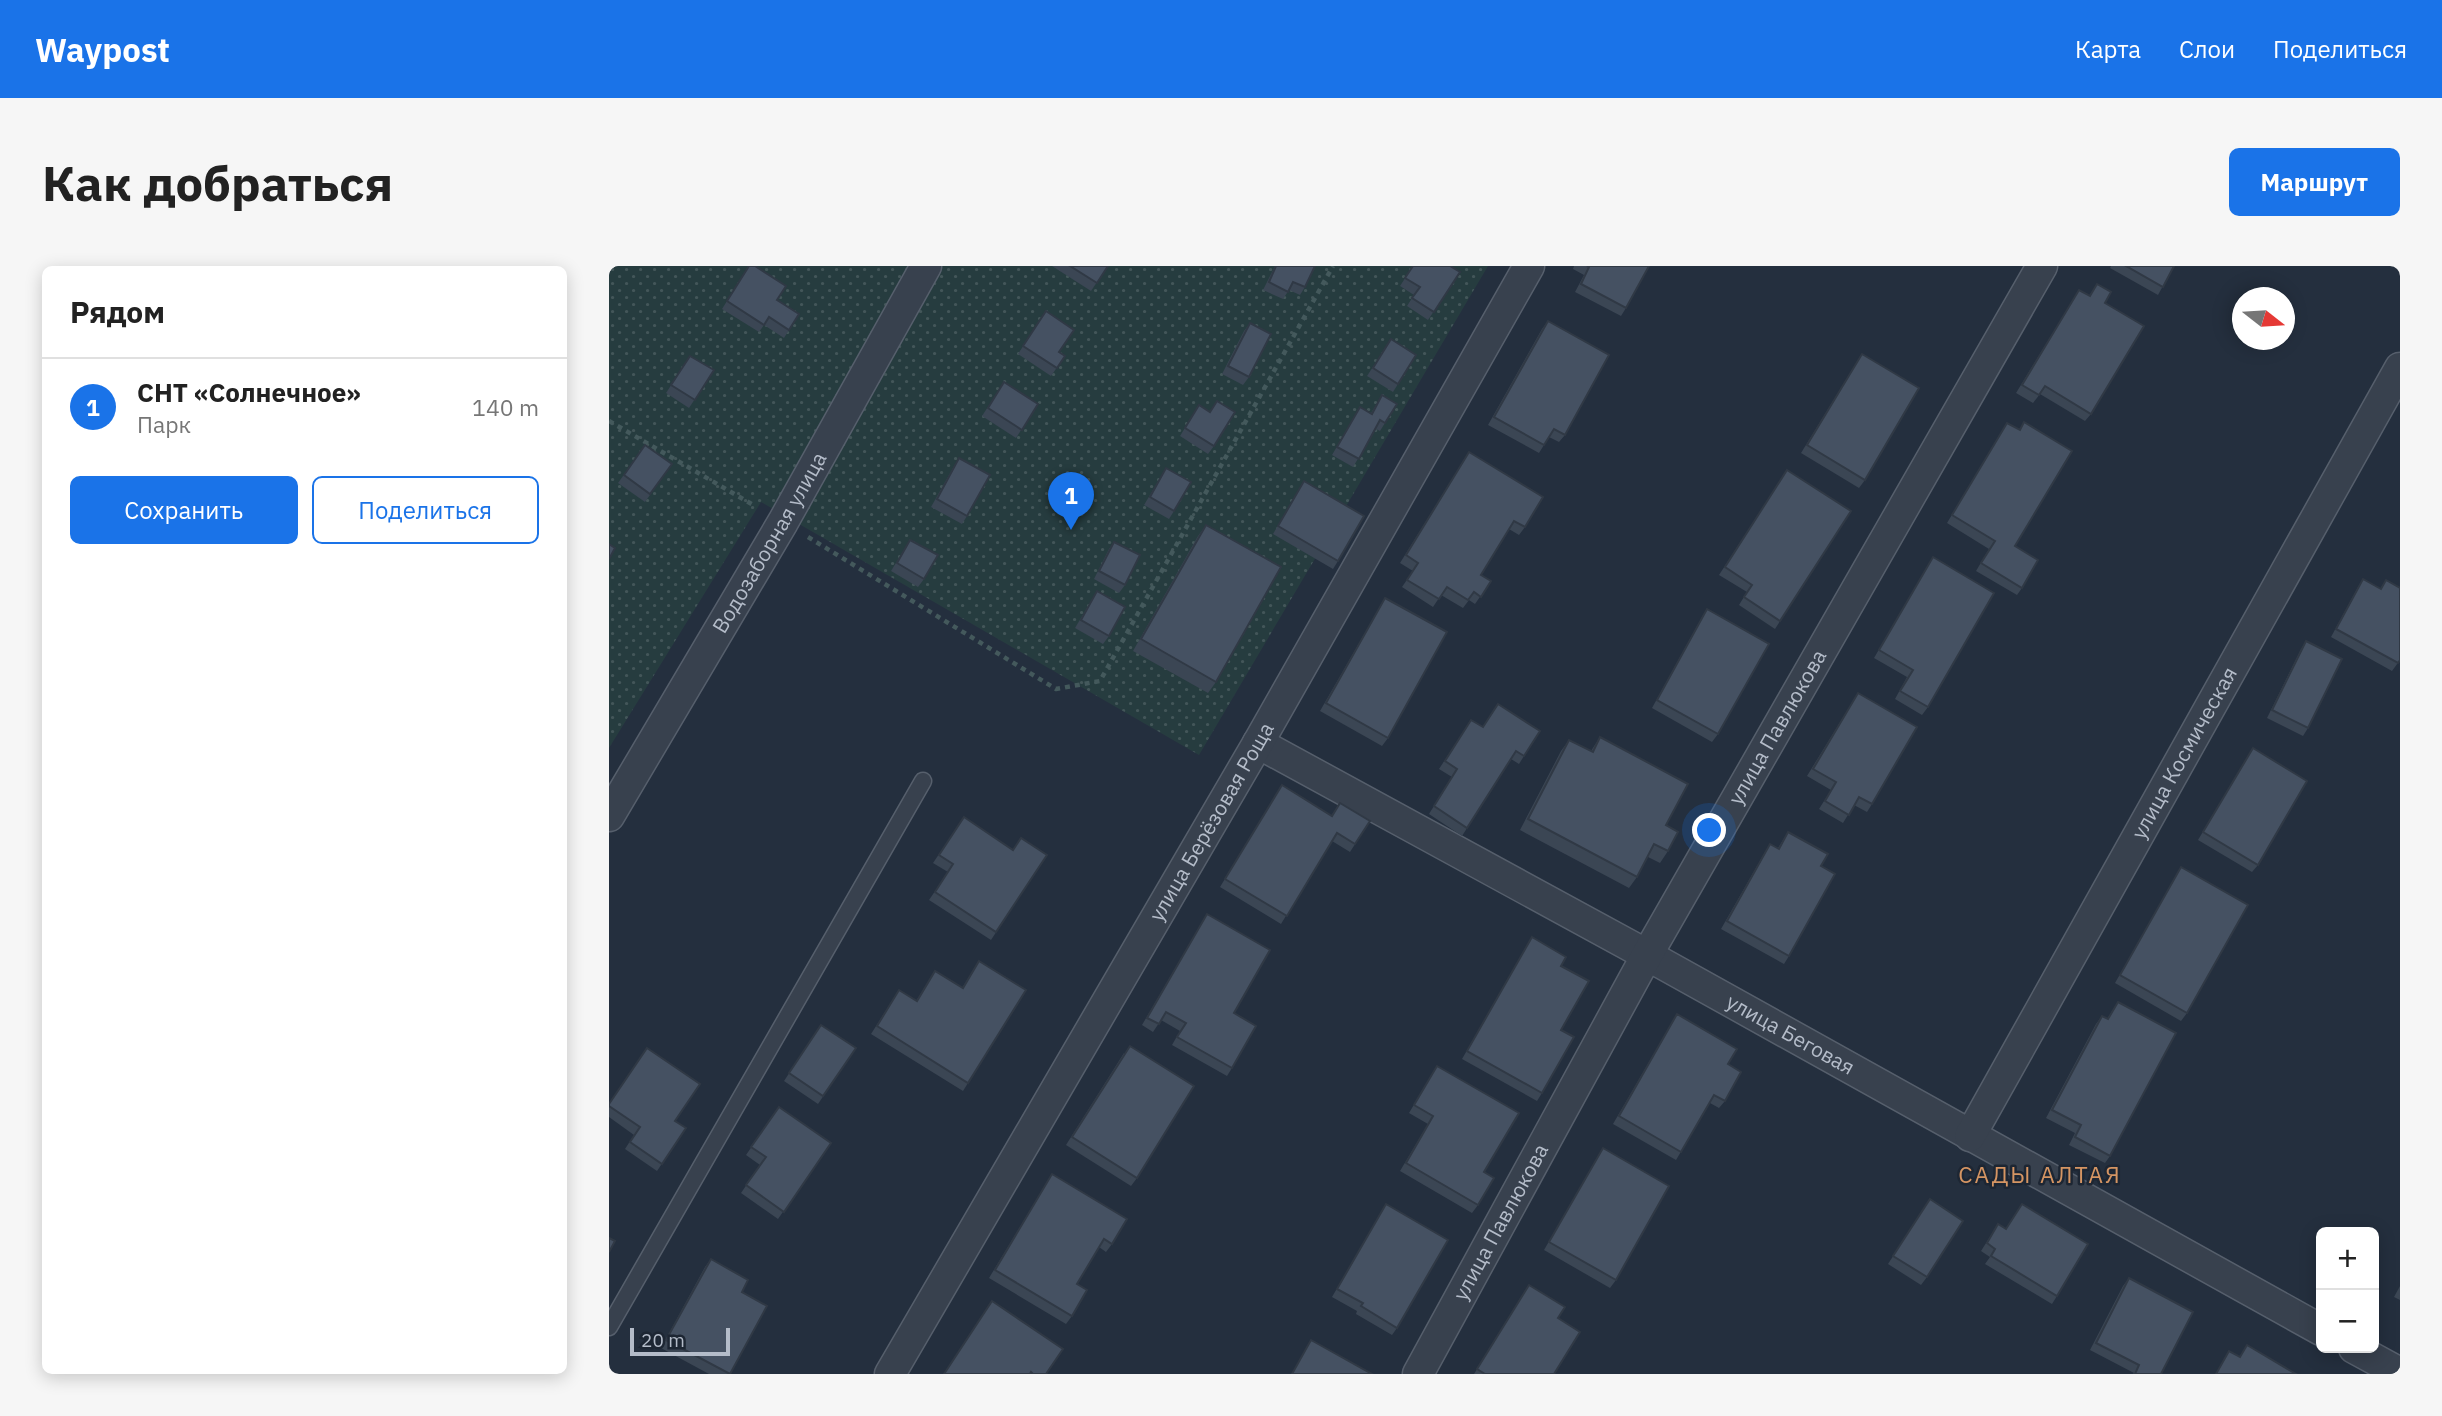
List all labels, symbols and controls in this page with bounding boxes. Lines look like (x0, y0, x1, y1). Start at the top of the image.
text: Waypost (35, 28, 170, 71)
text: Карта (2075, 33, 2141, 65)
text: Слои (2179, 33, 2235, 65)
text: Поделиться (2273, 33, 2407, 65)
button: Маршрут (2229, 148, 2400, 216)
text: Как добраться (42, 151, 393, 214)
north arrow (2232, 287, 2295, 350)
text: Рядом (70, 292, 165, 331)
text: СНТ «Солнечное» (137, 375, 361, 409)
text: 1 (86, 392, 100, 422)
text: 140 m (472, 392, 539, 422)
text: Парк (137, 409, 191, 439)
street label: Водозаборная улица (705, 447, 832, 638)
pin: 1 (1048, 472, 1094, 530)
button: Сохранить (70, 476, 298, 544)
button: Поделиться (312, 476, 539, 544)
street label: улица Павлюкова (1721, 644, 1832, 810)
street label: улица Космическая (2124, 661, 2243, 844)
street label: улица Берёзовая Роща (1142, 717, 1280, 926)
your location (1692, 813, 1726, 847)
street label: улица Беговая (1722, 987, 1860, 1081)
street label: улица Павлюкова (1446, 1138, 1554, 1305)
district label: САДЫ АЛТАЯ (1958, 1159, 2122, 1189)
map controls (2316, 1227, 2379, 1353)
button: + (2316, 1227, 2379, 1290)
button: − (2316, 1290, 2379, 1353)
scale bar (630, 1325, 730, 1357)
text: 20 m (641, 1328, 685, 1352)

